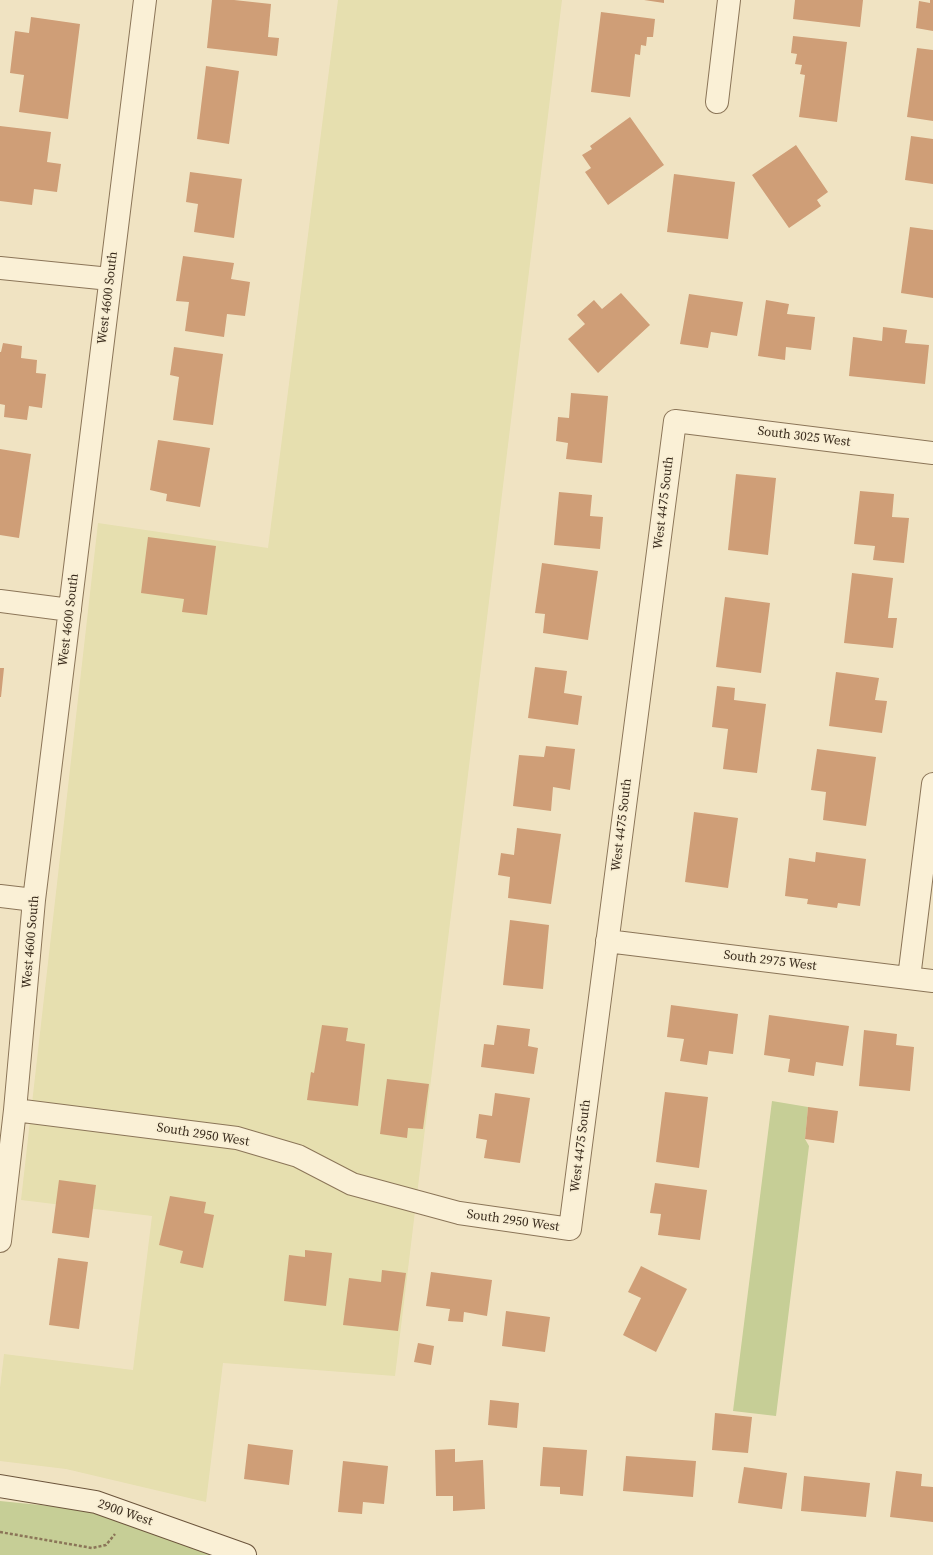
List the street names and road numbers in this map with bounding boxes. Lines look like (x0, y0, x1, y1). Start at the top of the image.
street label: West 4600 South (95, 251, 121, 345)
street label: South 3025 West (757, 424, 851, 450)
street label: West 4475 South (651, 456, 677, 550)
street label: West 4600 South (56, 573, 82, 667)
street label: West 4475 South (609, 778, 635, 872)
street label: West 4600 South (19, 895, 43, 989)
street label: South 2975 West (723, 948, 817, 974)
street label: West 4475 South (568, 1099, 594, 1193)
street label: South 2950 West (156, 1120, 250, 1150)
street label: South 2950 West (466, 1207, 560, 1235)
street label: 2900 West (95, 1496, 155, 1530)

